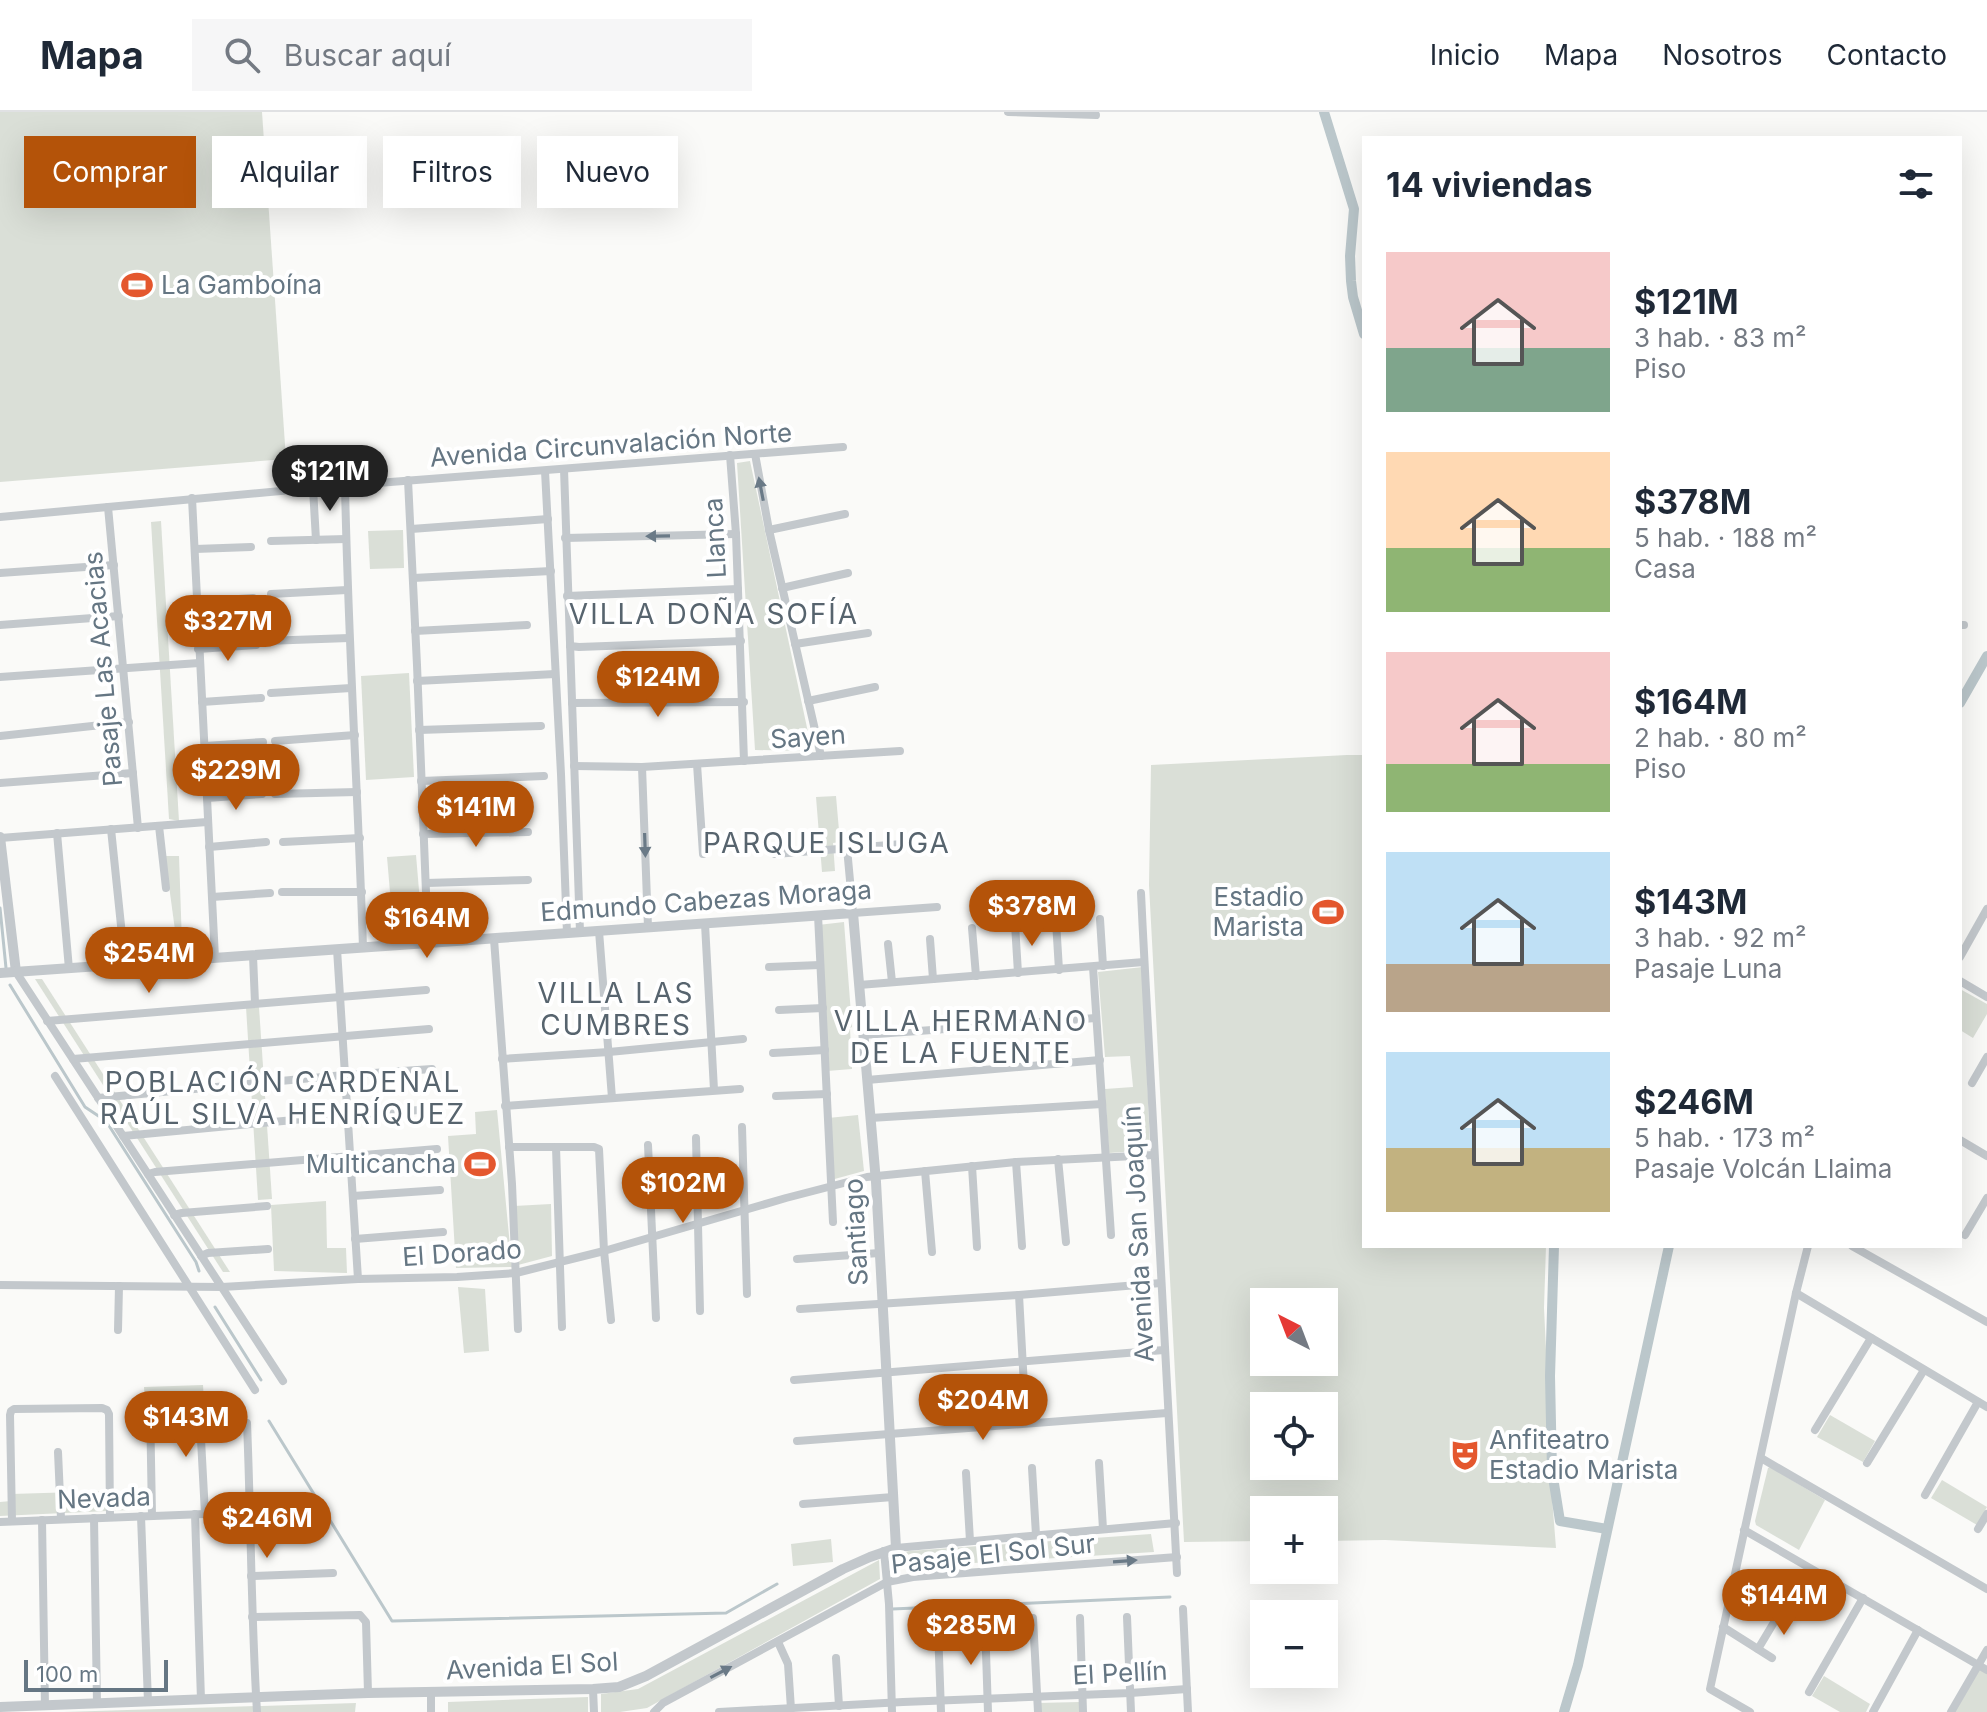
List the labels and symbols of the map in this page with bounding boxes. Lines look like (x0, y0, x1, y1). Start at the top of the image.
sports icon: La Gamboína (120, 268, 154, 302)
place label: La Gamboína (161, 269, 322, 300)
street label: Avenida Circunvalación Norte (429, 416, 793, 473)
pin: $121M (274, 445, 386, 513)
one-way arrow (755, 476, 767, 501)
street label: Llanca (697, 497, 732, 579)
one-way arrow (645, 529, 670, 542)
street label: Pasaje Las Acacias (77, 550, 128, 788)
pin: $327M (172, 595, 284, 663)
district label: VILLA DOÑA SOFÍA (569, 596, 859, 631)
pin: $124M (602, 651, 714, 719)
street label: Sayen (769, 718, 847, 755)
pin: $229M (180, 744, 292, 812)
pin: $141M (420, 781, 532, 849)
district label: PARQUE ISLUGA (703, 826, 951, 860)
one-way arrow (639, 833, 652, 858)
street label: Edmundo Cabezas Moraga (539, 873, 873, 928)
pin: $378M (976, 880, 1088, 948)
place label: Estadio Marista (1212, 881, 1304, 942)
pin: $164M (371, 892, 483, 960)
sports icon: Estadio Marista (1311, 895, 1345, 929)
pin: $254M (93, 927, 205, 995)
district label: VILLA LAS CUMBRES (538, 976, 694, 1042)
district label: VILLA HERMANO DE LA FUENTE (834, 1004, 1088, 1070)
district label: POBLACIÓN CARDENAL RAÚL SILVA HENRÍQUEZ (100, 1065, 466, 1131)
street label: Avenida San Joaquín (1115, 1105, 1160, 1363)
sports icon: Multicancha (463, 1147, 497, 1181)
place label: Multicancha (306, 1148, 456, 1179)
pin: $102M (627, 1157, 739, 1225)
street label: Santiago (837, 1177, 874, 1287)
street label: El Dorado (401, 1233, 523, 1272)
north arrow (1250, 1288, 1338, 1376)
pin: $204M (927, 1374, 1039, 1442)
pin: $143M (130, 1391, 242, 1459)
place label: Anfiteatro Estadio Marista (1489, 1424, 1678, 1485)
theatre icon: Anfiteatro Estadio Marista (1448, 1438, 1482, 1472)
street label: Nevada (57, 1480, 151, 1515)
pin: $246M (211, 1492, 323, 1560)
street label: Pasaje El Sol Sur (889, 1527, 1097, 1580)
one-way arrow (1113, 1554, 1138, 1567)
pin: $144M (1728, 1569, 1840, 1637)
pin: $285M (915, 1599, 1027, 1667)
street label: Avenida El Sol (445, 1646, 619, 1685)
street label: El Pellín (1072, 1655, 1168, 1690)
scale bar (24, 1656, 168, 1692)
one-way arrow (709, 1666, 732, 1679)

